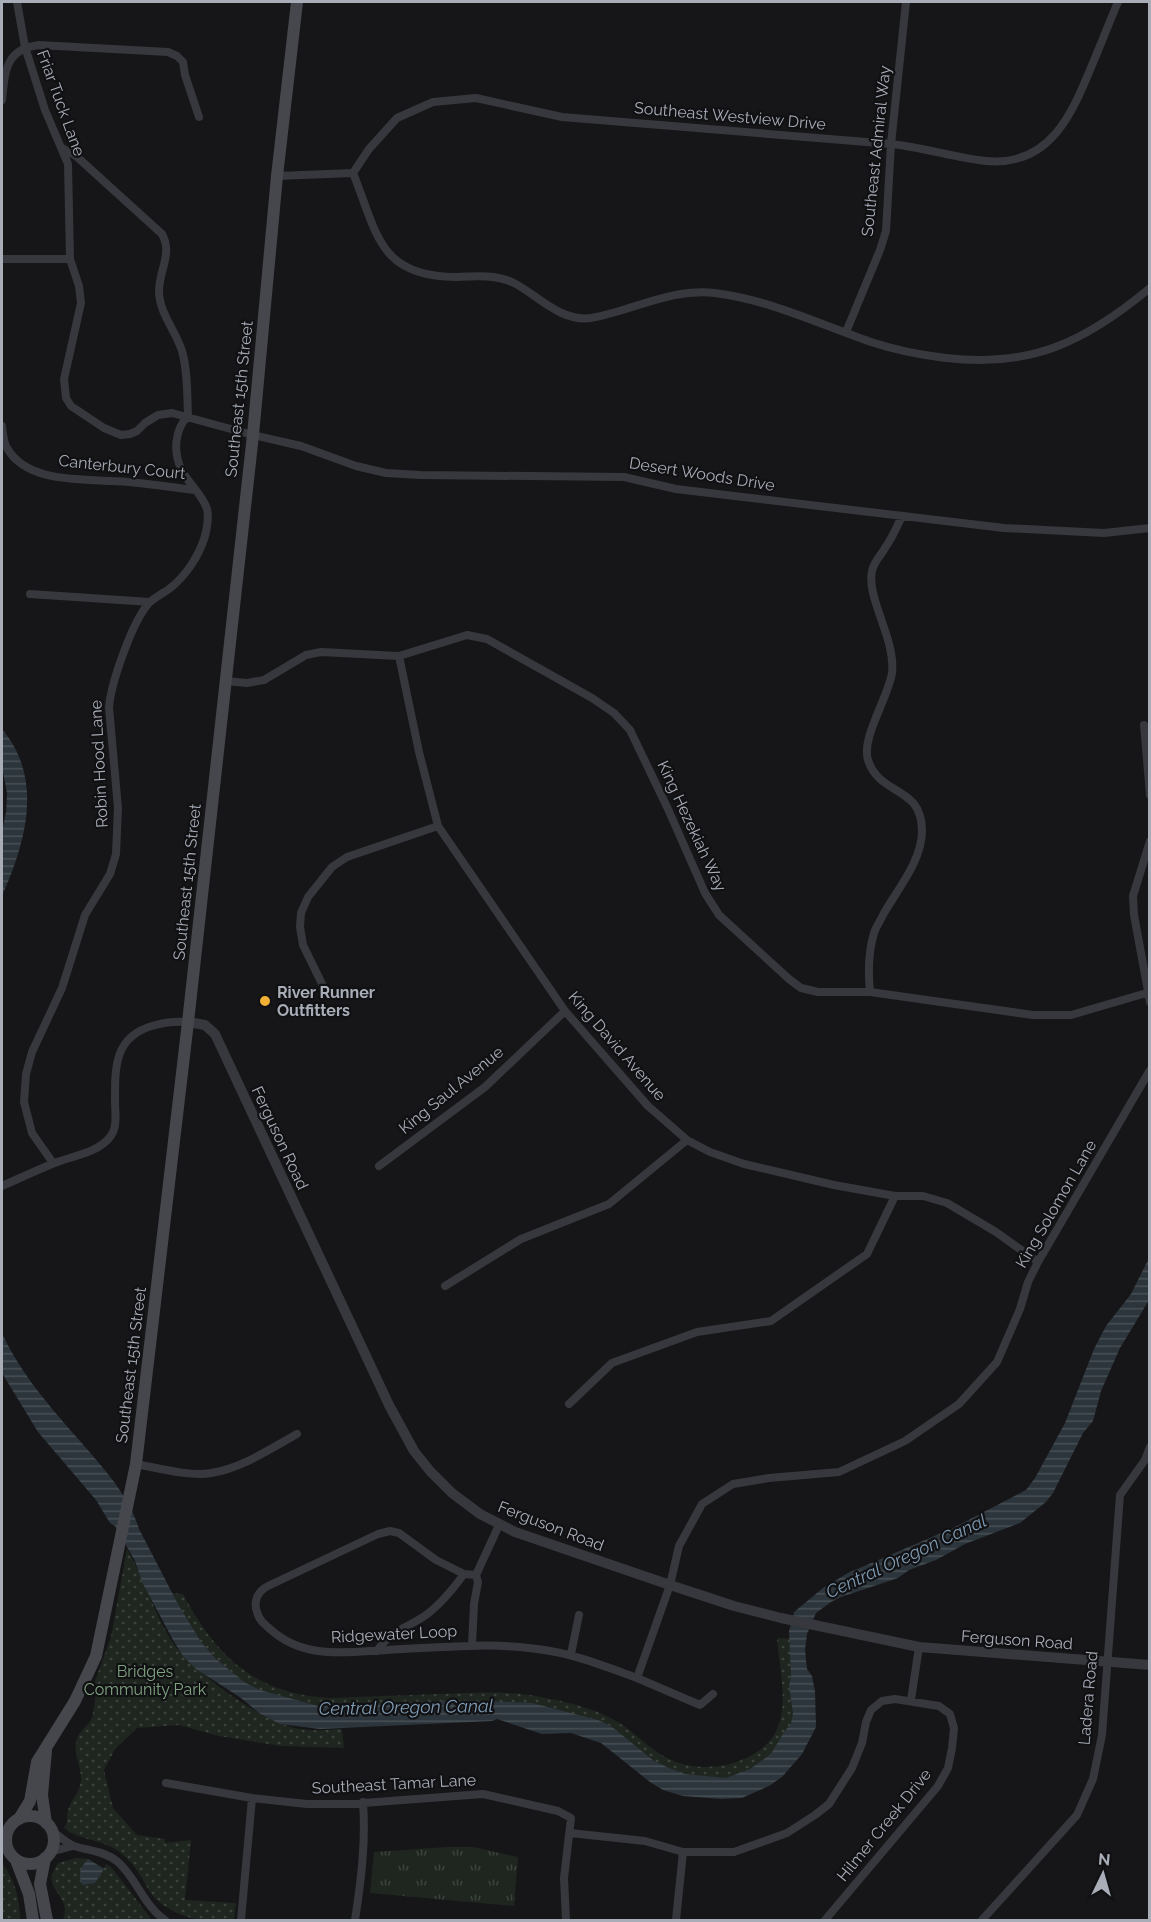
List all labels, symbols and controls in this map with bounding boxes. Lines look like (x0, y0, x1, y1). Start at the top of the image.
street label: Friar Tuck Lane (33, 47, 89, 159)
street label: Southeast Admiral Way (858, 64, 894, 237)
street label: Southeast Westview Drive (633, 98, 827, 134)
street label: Southeast 15th Street (221, 319, 257, 478)
street label: Canterbury Court (58, 451, 187, 483)
street label: Desert Woods Drive (628, 453, 776, 495)
street label: Robin Hood Lane (86, 700, 112, 828)
street label: King Hezekiah Way (653, 758, 731, 895)
street label: Southeast 15th Street (169, 802, 205, 961)
place label: River Runner Outfitters (277, 983, 375, 1020)
street label: King David Avenue (564, 987, 670, 1105)
marker: River Runner Outfitters (258, 994, 272, 1008)
street label: King Saul Avenue (395, 1042, 507, 1138)
street label: Ferguson Road (248, 1083, 312, 1193)
street label: King Solomon Lane (1012, 1137, 1100, 1271)
street label: Southeast 15th Street (112, 1285, 150, 1444)
street label: Ferguson Road (495, 1497, 607, 1555)
water label: Central Oregon Canal (822, 1509, 990, 1602)
street label: Ridgewater Loop (330, 1621, 458, 1647)
street label: Ferguson Road (960, 1627, 1074, 1653)
street label: Ladera Road (1074, 1650, 1102, 1746)
park label: Bridges Community Park (84, 1662, 207, 1699)
water label: Central Oregon Canal (318, 1695, 494, 1719)
street label: Hilmer Creek Drive (833, 1765, 935, 1885)
street label: Southeast Tamar Lane (311, 1770, 477, 1798)
north arrow (1073, 1844, 1133, 1904)
text: N (1097, 1850, 1111, 1870)

